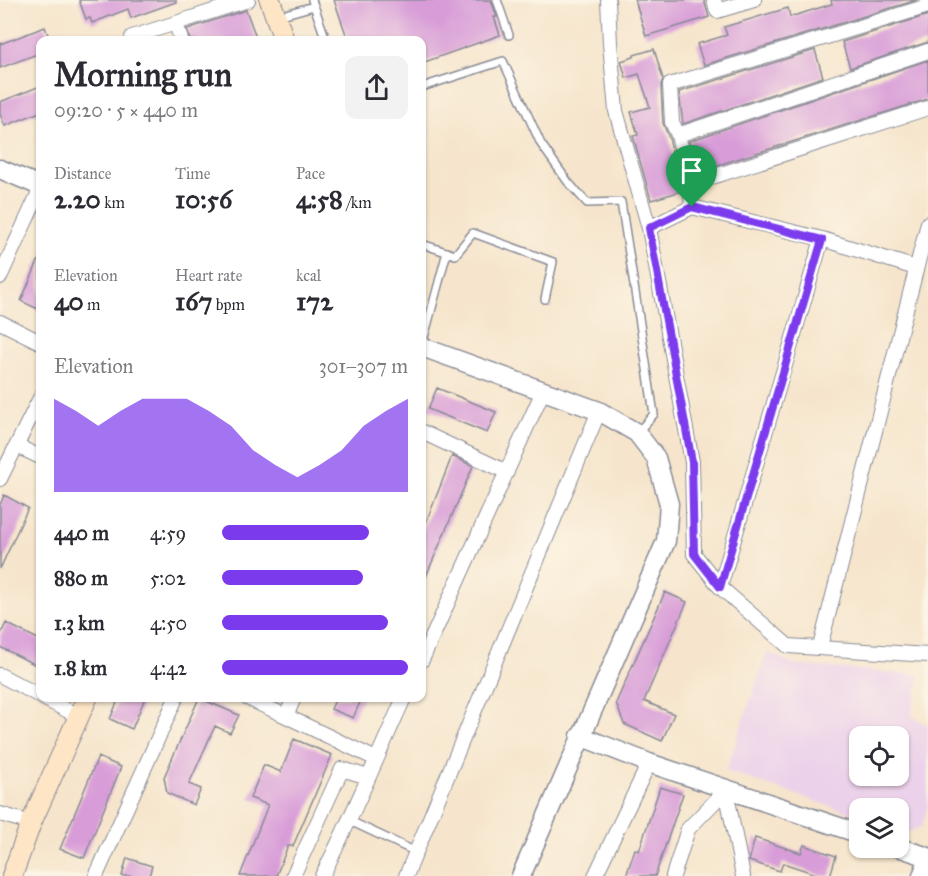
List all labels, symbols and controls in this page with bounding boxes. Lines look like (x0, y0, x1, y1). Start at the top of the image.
text: Morning run (54, 55, 232, 95)
button: share (345, 56, 408, 119)
text: 09:20 · 5 × 440 m (54, 98, 198, 122)
pin (666, 145, 717, 207)
icon: arrive (675, 154, 708, 187)
text: Distance (54, 164, 111, 183)
text: Time (175, 164, 210, 183)
text: Pace (296, 164, 325, 183)
text: 2.20 (54, 183, 101, 215)
text: 10:56 (175, 183, 232, 215)
text: 4:58 (296, 183, 343, 215)
text: km (101, 193, 125, 212)
text: /km (343, 193, 372, 212)
text: Elevation (54, 266, 118, 285)
text: Heart rate (175, 266, 242, 285)
text: kcal (296, 266, 321, 285)
text: 40 (54, 285, 84, 317)
text: 167 (175, 285, 212, 317)
text: 172 (296, 285, 333, 317)
text: m (84, 295, 101, 314)
text: bpm (212, 295, 245, 314)
text: Elevation (54, 354, 133, 378)
text: 301–307 m (319, 354, 408, 378)
text: 440 m (54, 521, 109, 545)
text: 4:59 (150, 521, 186, 545)
text: 880 m (54, 566, 108, 590)
text: 5:02 (150, 566, 186, 590)
text: 1.3 km (54, 611, 104, 635)
text: 4:50 (150, 611, 187, 635)
text: 1.8 km (54, 656, 107, 680)
text: 4:42 (150, 656, 187, 680)
map controls (849, 726, 909, 858)
button: locate (849, 726, 909, 786)
button: layers (849, 798, 909, 858)

